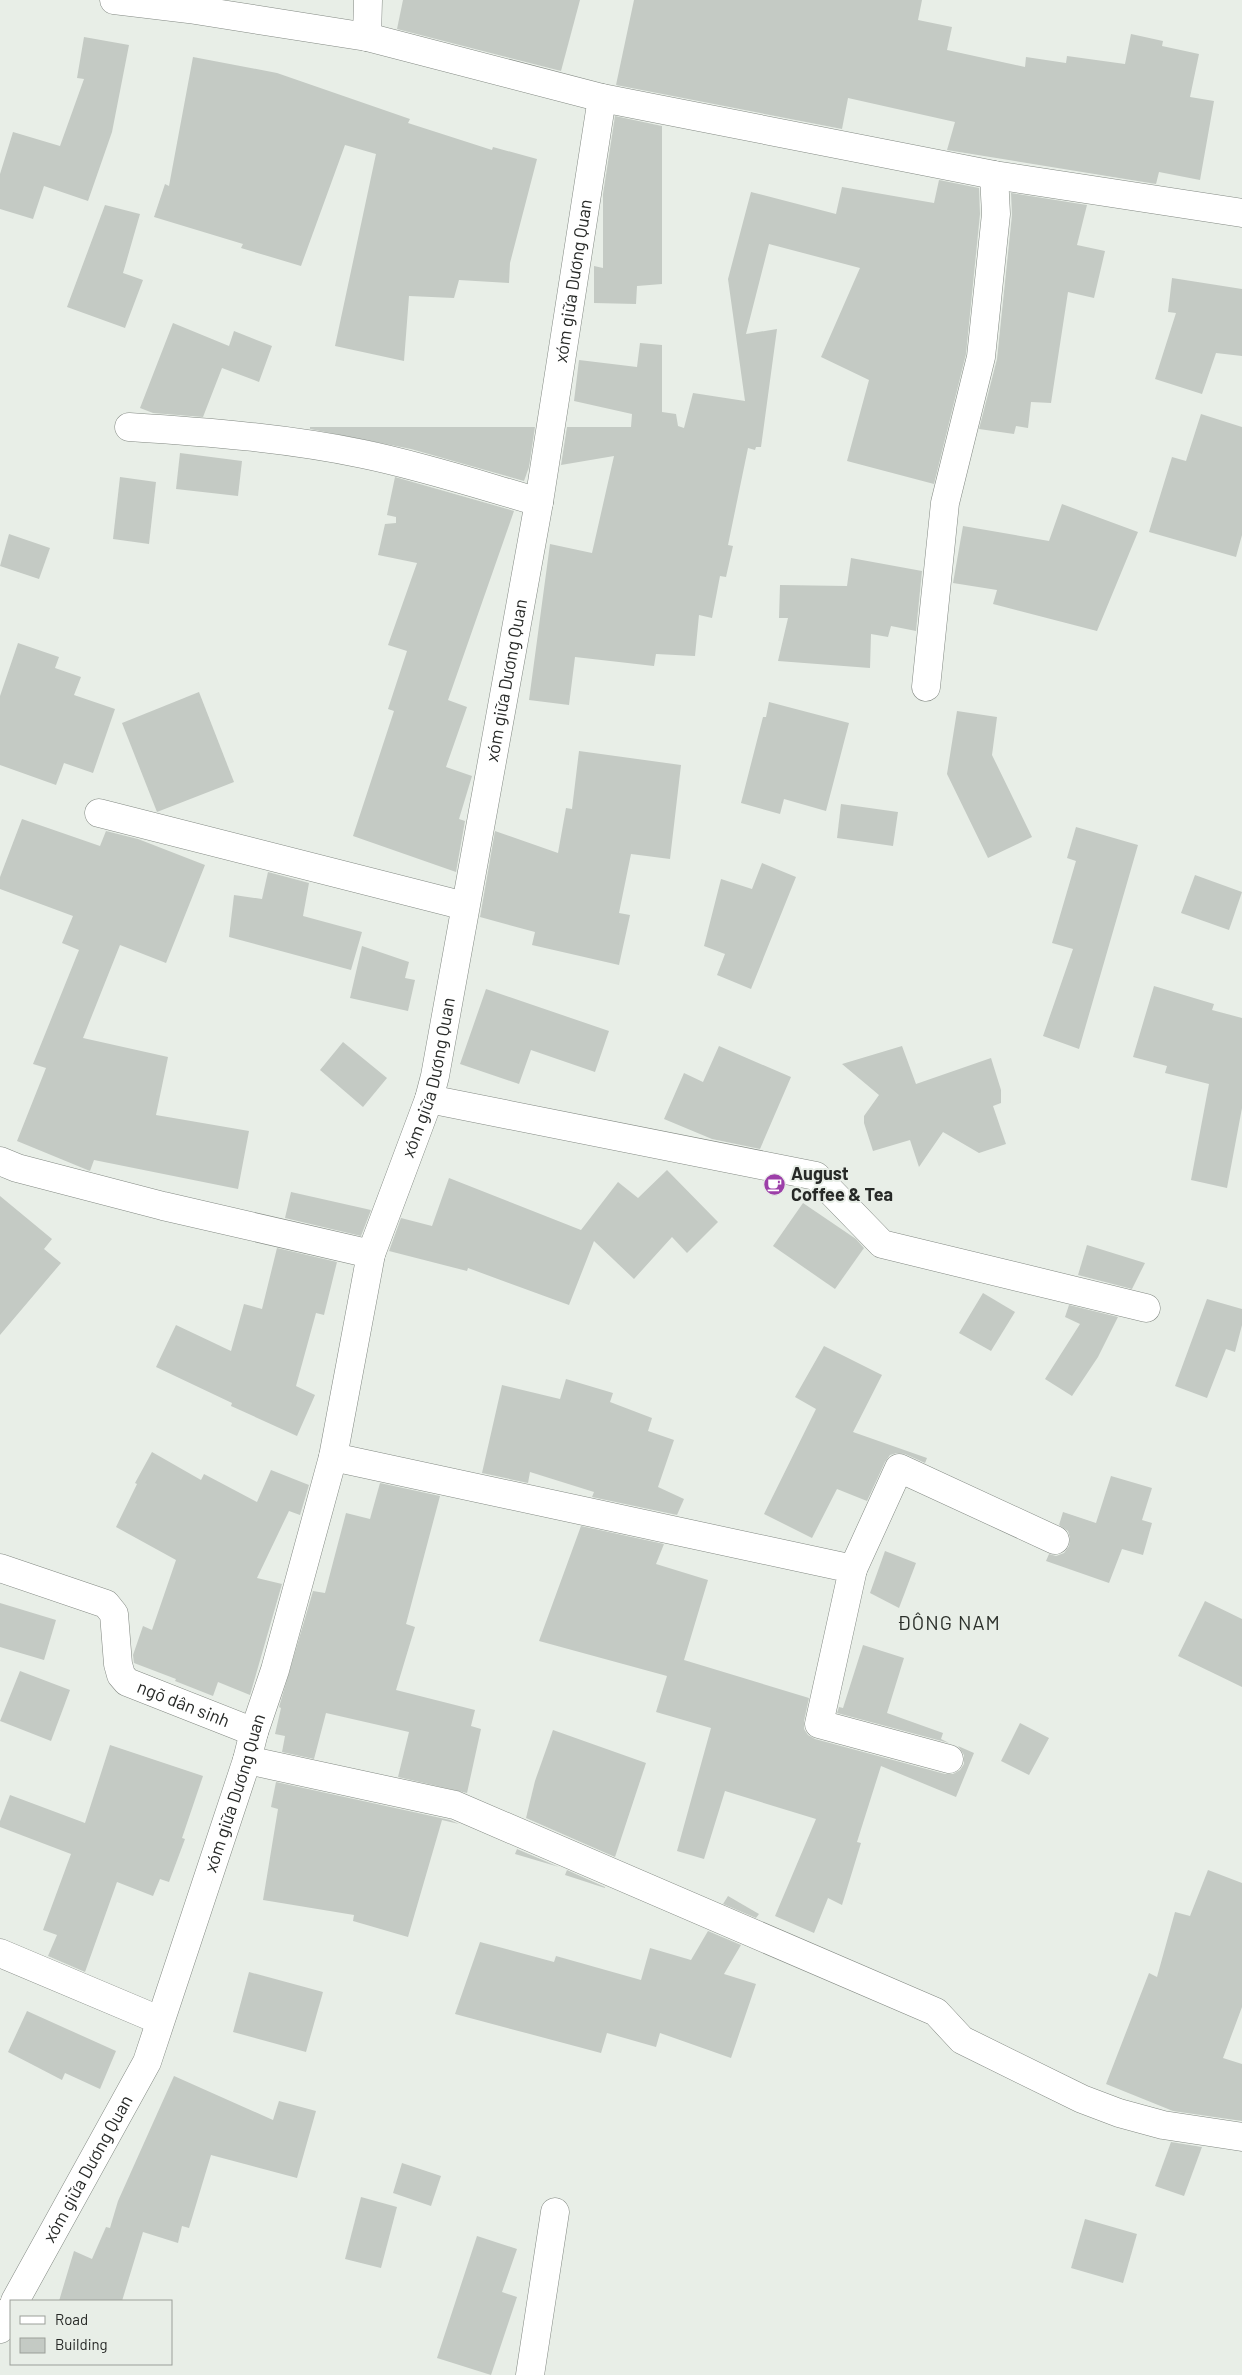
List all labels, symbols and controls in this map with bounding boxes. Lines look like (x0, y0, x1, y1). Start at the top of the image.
street label: xóm giữa Dương Quan (549, 198, 596, 364)
street label: xóm giữa Dương Quan (480, 597, 531, 764)
street label: xóm giữa Dương Quan (396, 996, 459, 1160)
place label: August Coffee & Tea (791, 1162, 893, 1205)
cafe icon: August Coffee & Tea (763, 1172, 787, 1196)
district label: ĐÔNG NAM (897, 1610, 1001, 1634)
street label: ngõ dân sinh (134, 1675, 233, 1731)
street label: xóm giữa Dương Quan (199, 1711, 269, 1875)
street label: xóm giữa Dương Quan (38, 2091, 137, 2246)
legend (10, 2300, 172, 2365)
text: Road (55, 2310, 88, 2328)
text: Building (55, 2335, 108, 2353)

